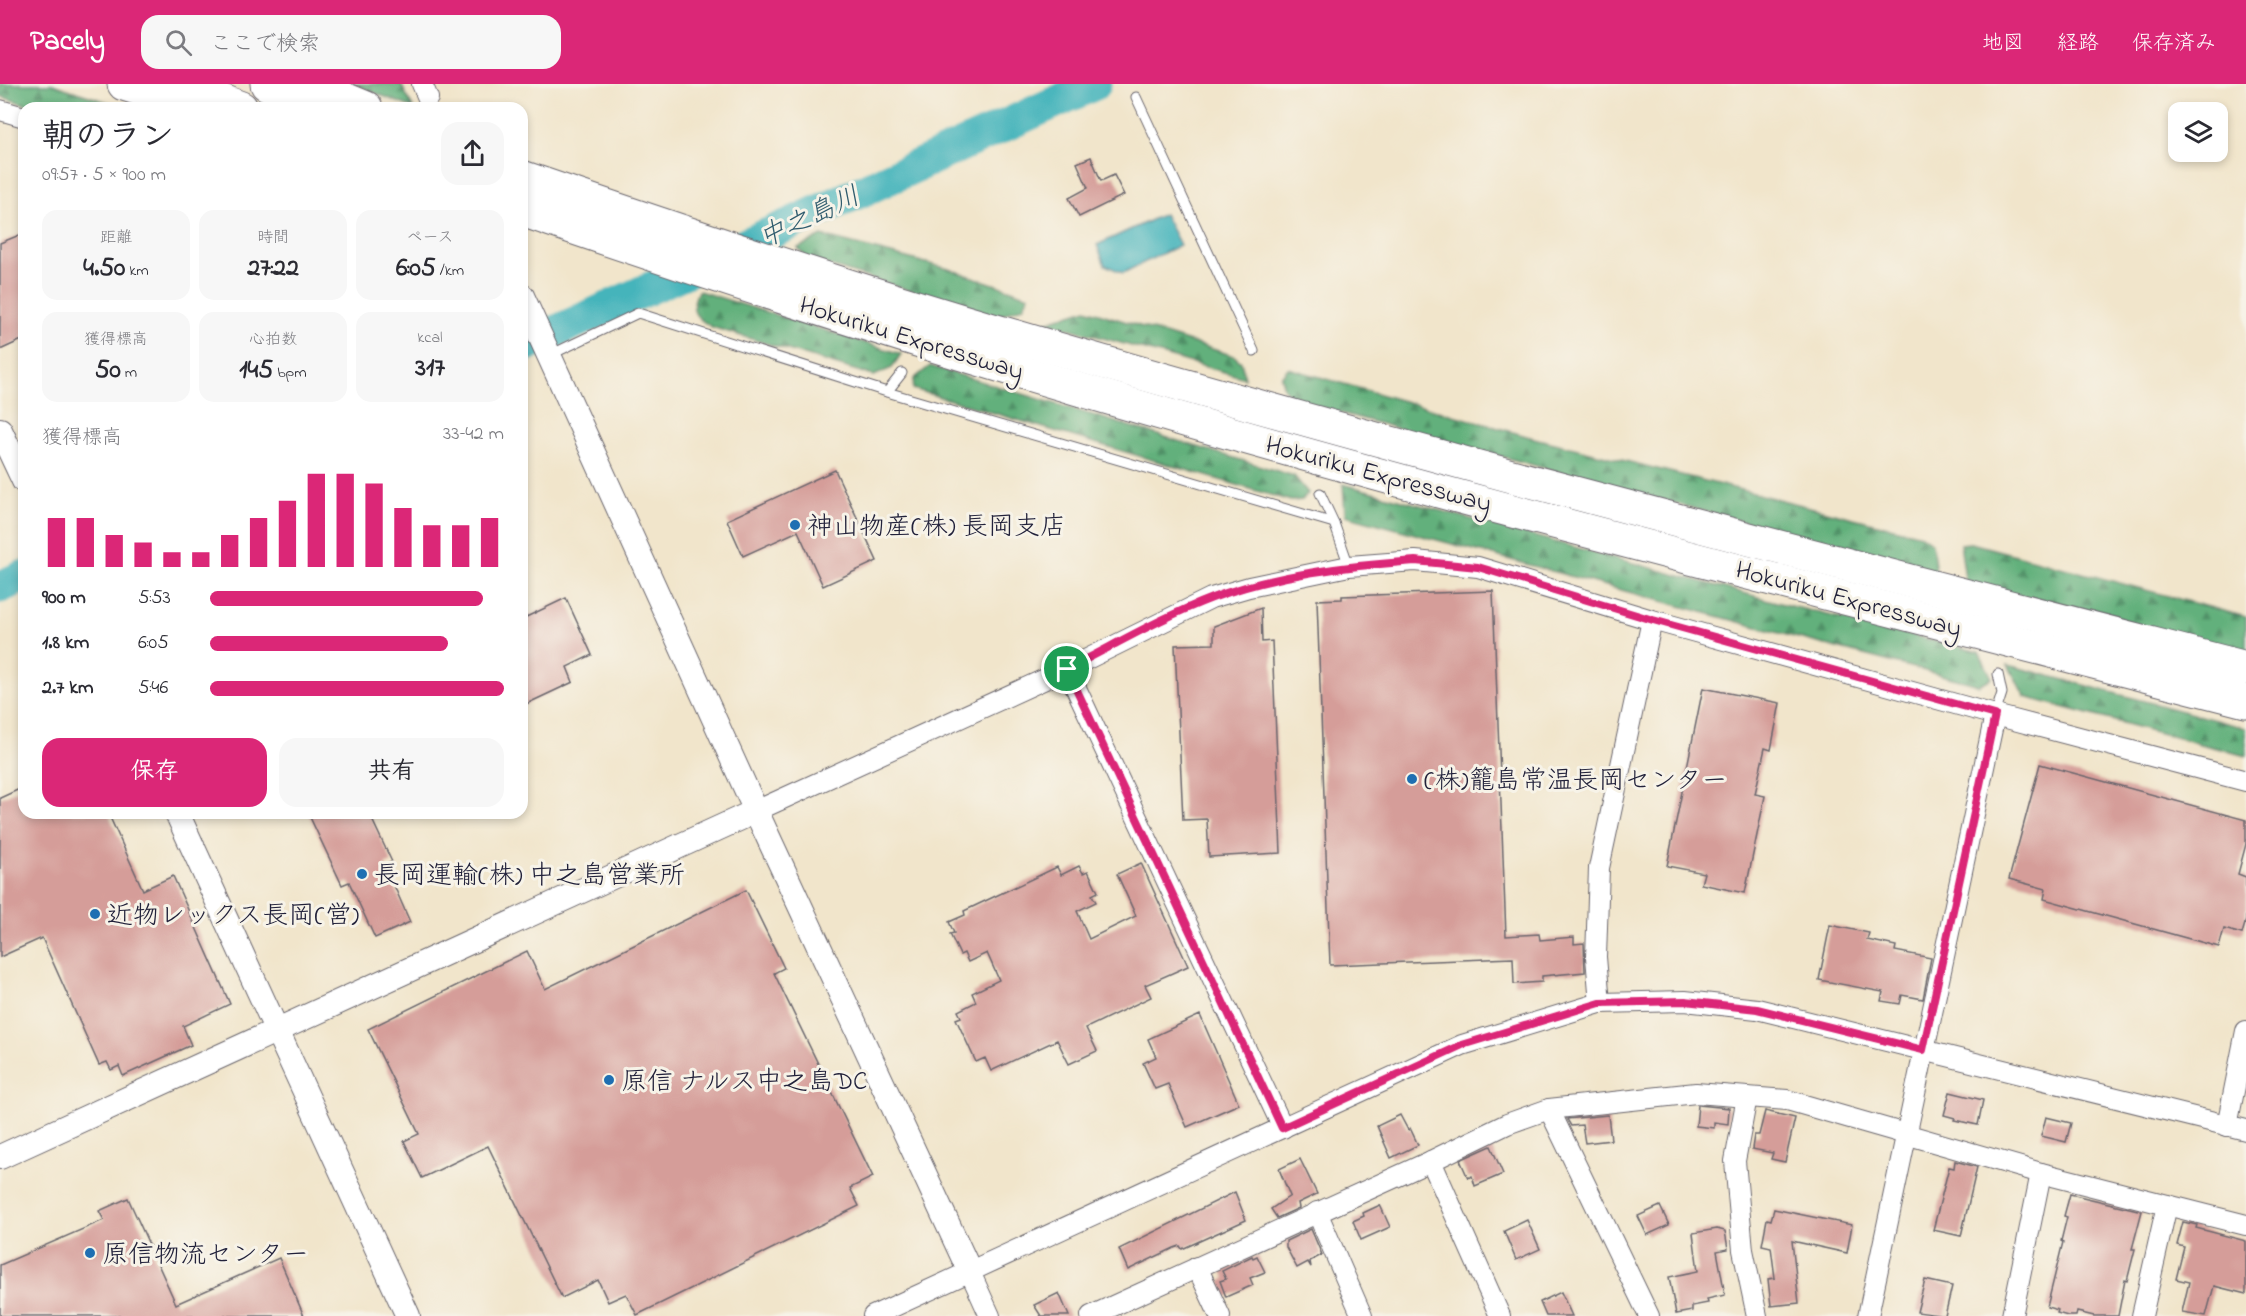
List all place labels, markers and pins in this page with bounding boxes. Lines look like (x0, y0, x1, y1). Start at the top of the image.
place label: 神山物産(株) 長岡支店 (807, 509, 1066, 547)
marker: 神山物産(株) 長岡支店 (788, 518, 802, 532)
pin (1041, 643, 1092, 694)
place label: (株)籠島常温長岡センター (1424, 763, 1728, 801)
marker: (株)籠島常温長岡センター (1405, 772, 1419, 786)
place label: 長岡運輸(株) 中之島営業所 (374, 858, 685, 896)
marker: 長岡運輸(株) 中之島営業所 (355, 867, 369, 881)
place label: 近物レックス長岡(営) (107, 898, 359, 936)
marker: 近物レックス長岡(営) (88, 907, 102, 921)
place label: 原信 ナルス中之島DC (621, 1064, 867, 1102)
marker: 原信 ナルス中之島DC (602, 1073, 616, 1087)
place label: 原信物流センター (102, 1237, 309, 1275)
marker: 原信物流センター (83, 1246, 97, 1260)

